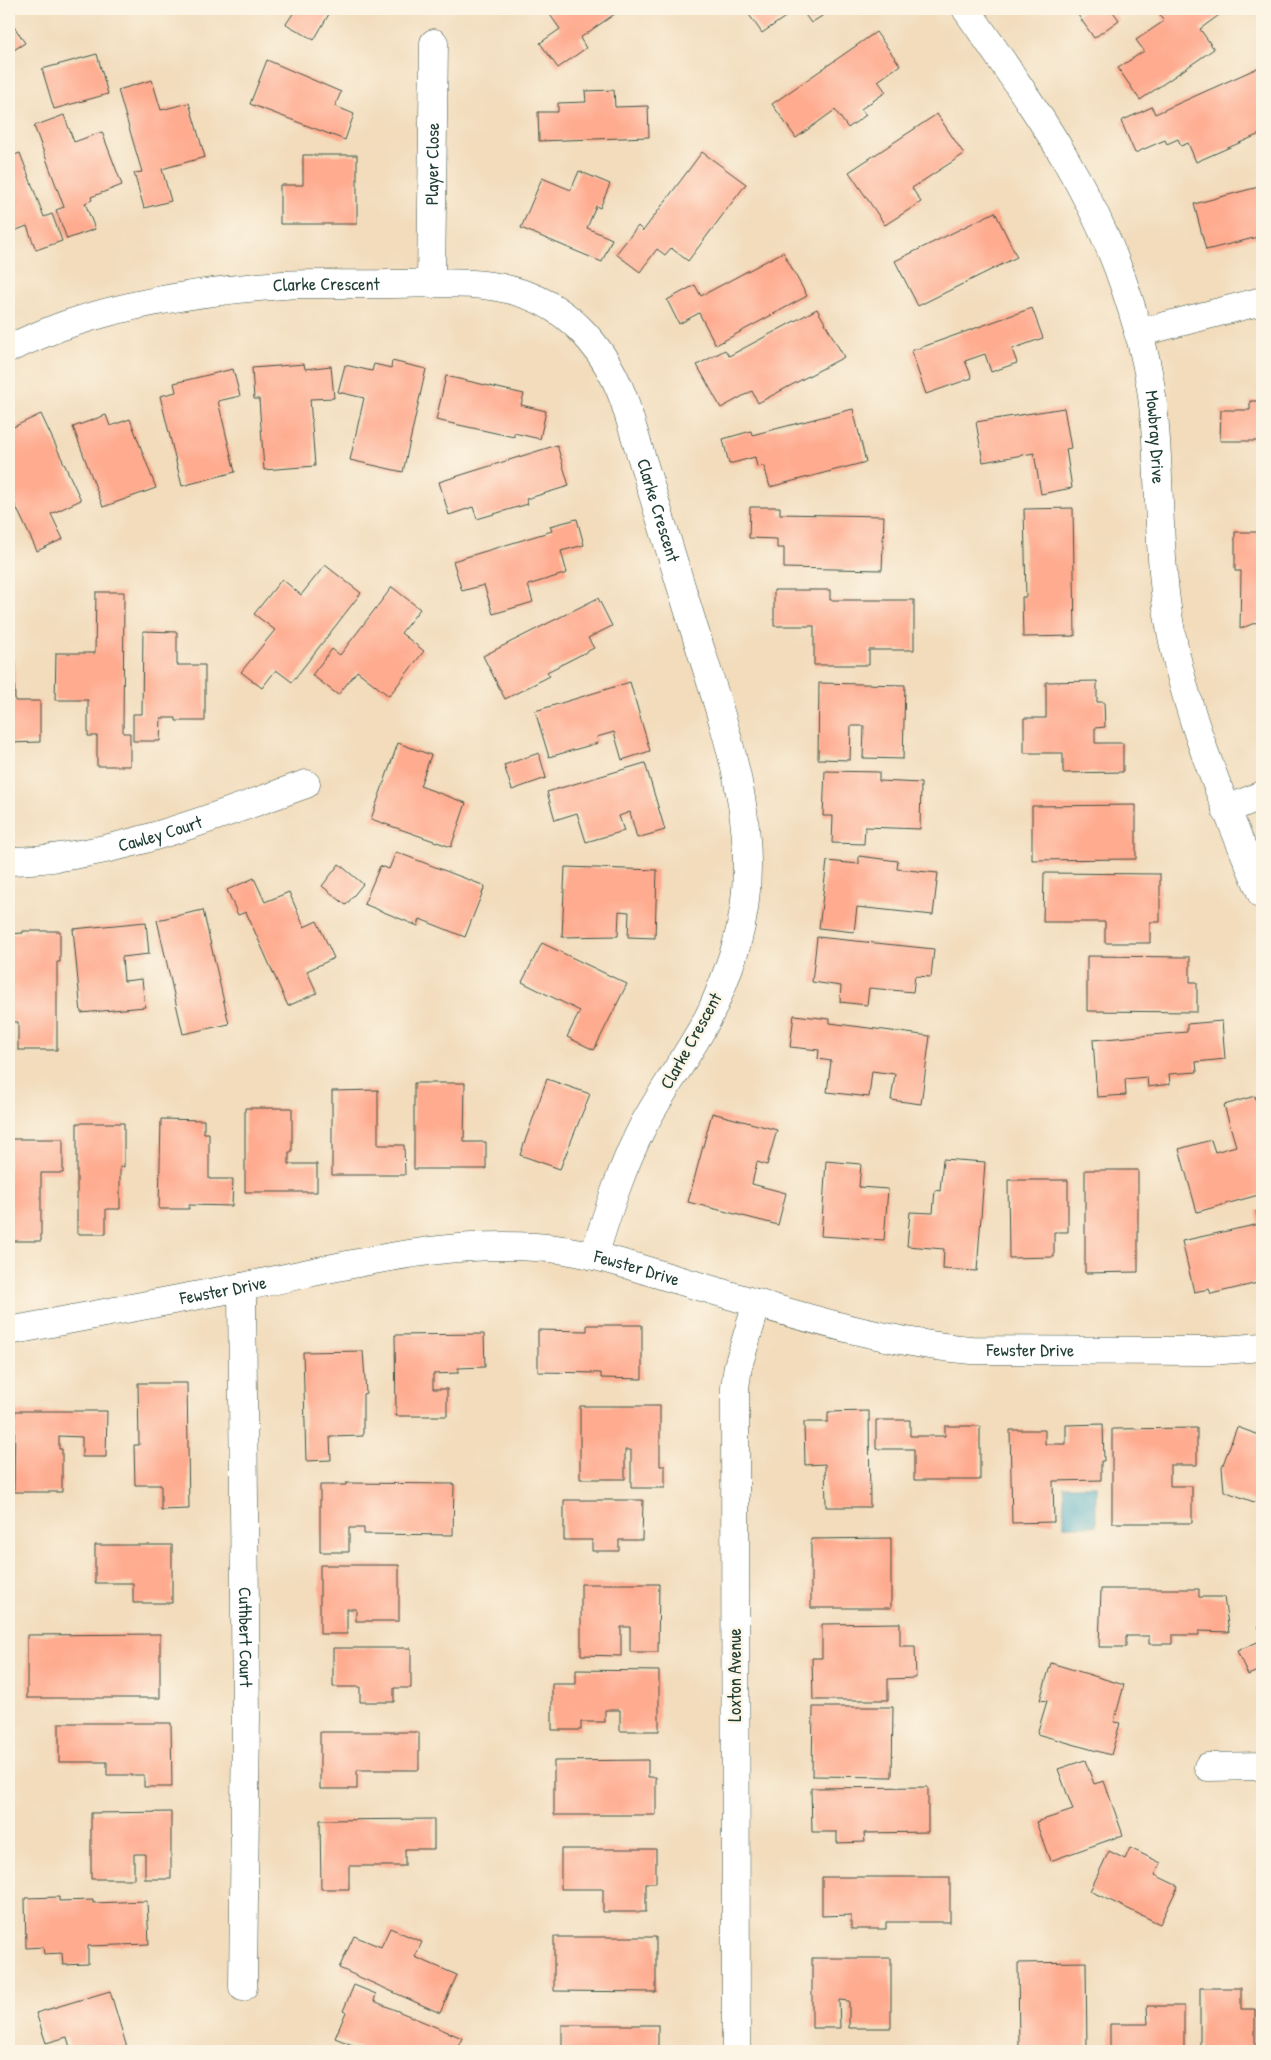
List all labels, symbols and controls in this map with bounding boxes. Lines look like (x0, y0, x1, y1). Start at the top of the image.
street label: Player Close (419, 123, 445, 205)
street label: Clarke Crescent (272, 271, 381, 298)
street label: Mowbray Drive (1139, 389, 1171, 484)
street label: Clarke Crescent (631, 455, 686, 566)
street label: Cawley Court (115, 809, 206, 857)
street label: Clarke Crescent (654, 987, 728, 1094)
street label: Fewster Drive (591, 1243, 683, 1292)
street label: Fewster Drive (177, 1269, 268, 1311)
street label: Fewster Drive (985, 1337, 1074, 1362)
street label: Cuthbert Court (233, 1587, 259, 1688)
street label: Loxton Avenue (722, 1628, 747, 1722)

